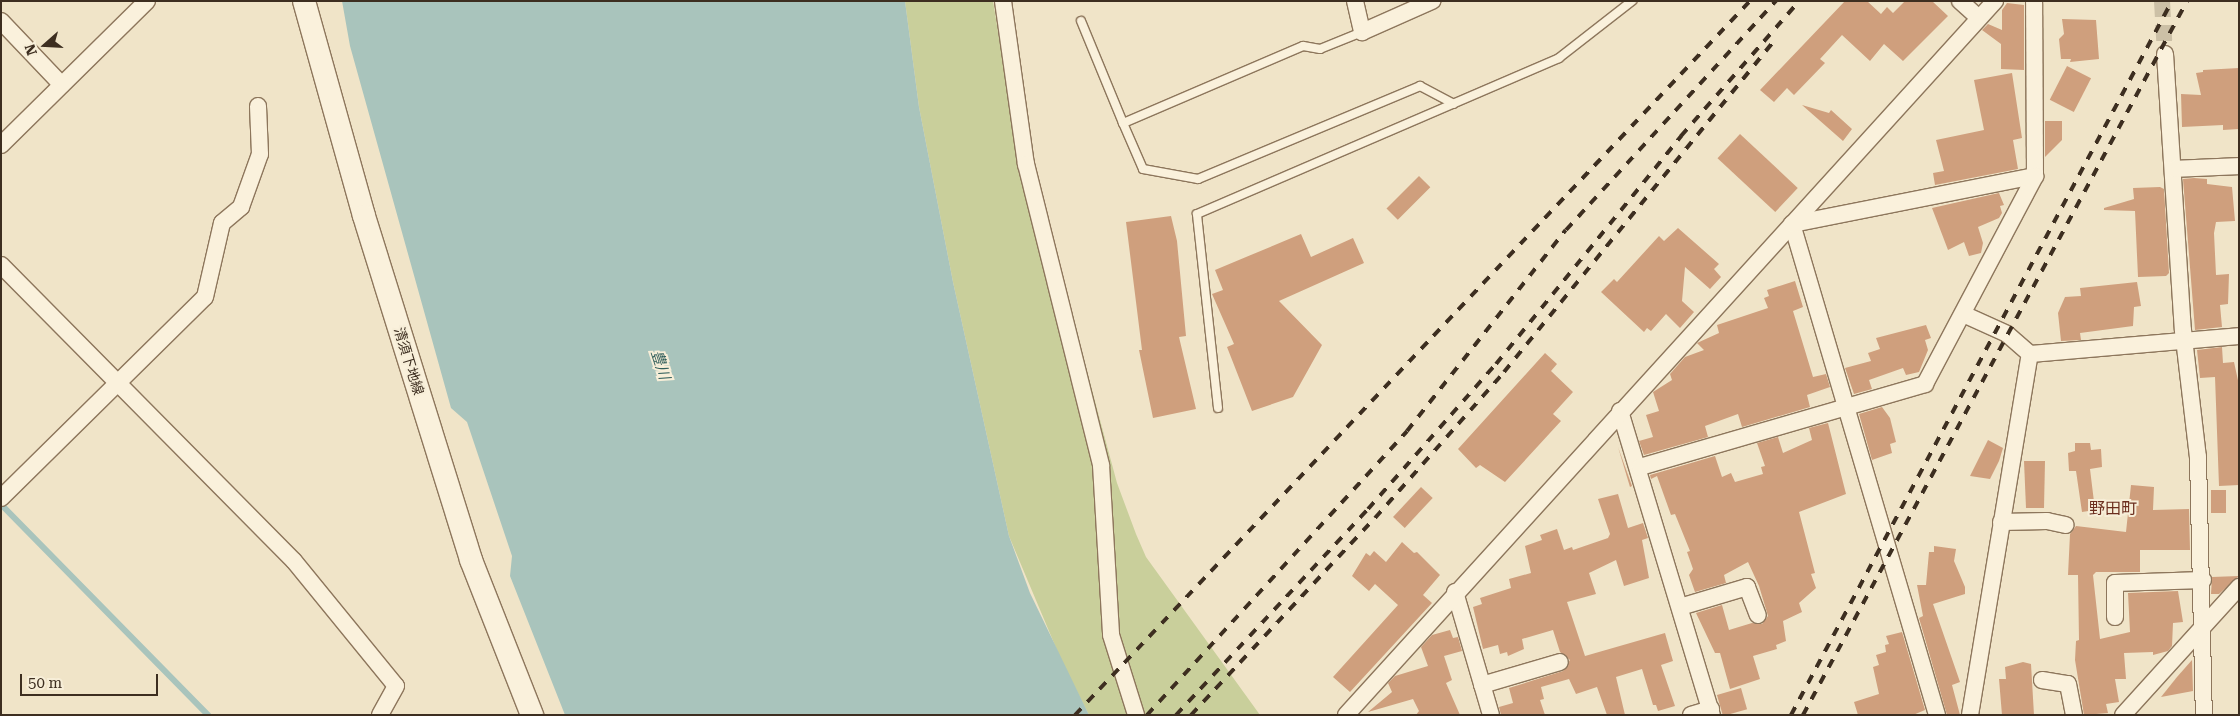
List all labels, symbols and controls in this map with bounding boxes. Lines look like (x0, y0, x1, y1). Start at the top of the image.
north arrow (20, 20, 70, 70)
text: N (21, 42, 40, 58)
street label: 清須下地線 (391, 325, 427, 397)
water label: 豊川 (647, 348, 673, 382)
district label: 野田町 (2089, 499, 2137, 519)
scale bar (22, 664, 160, 696)
text: 50 m (28, 674, 62, 692)

